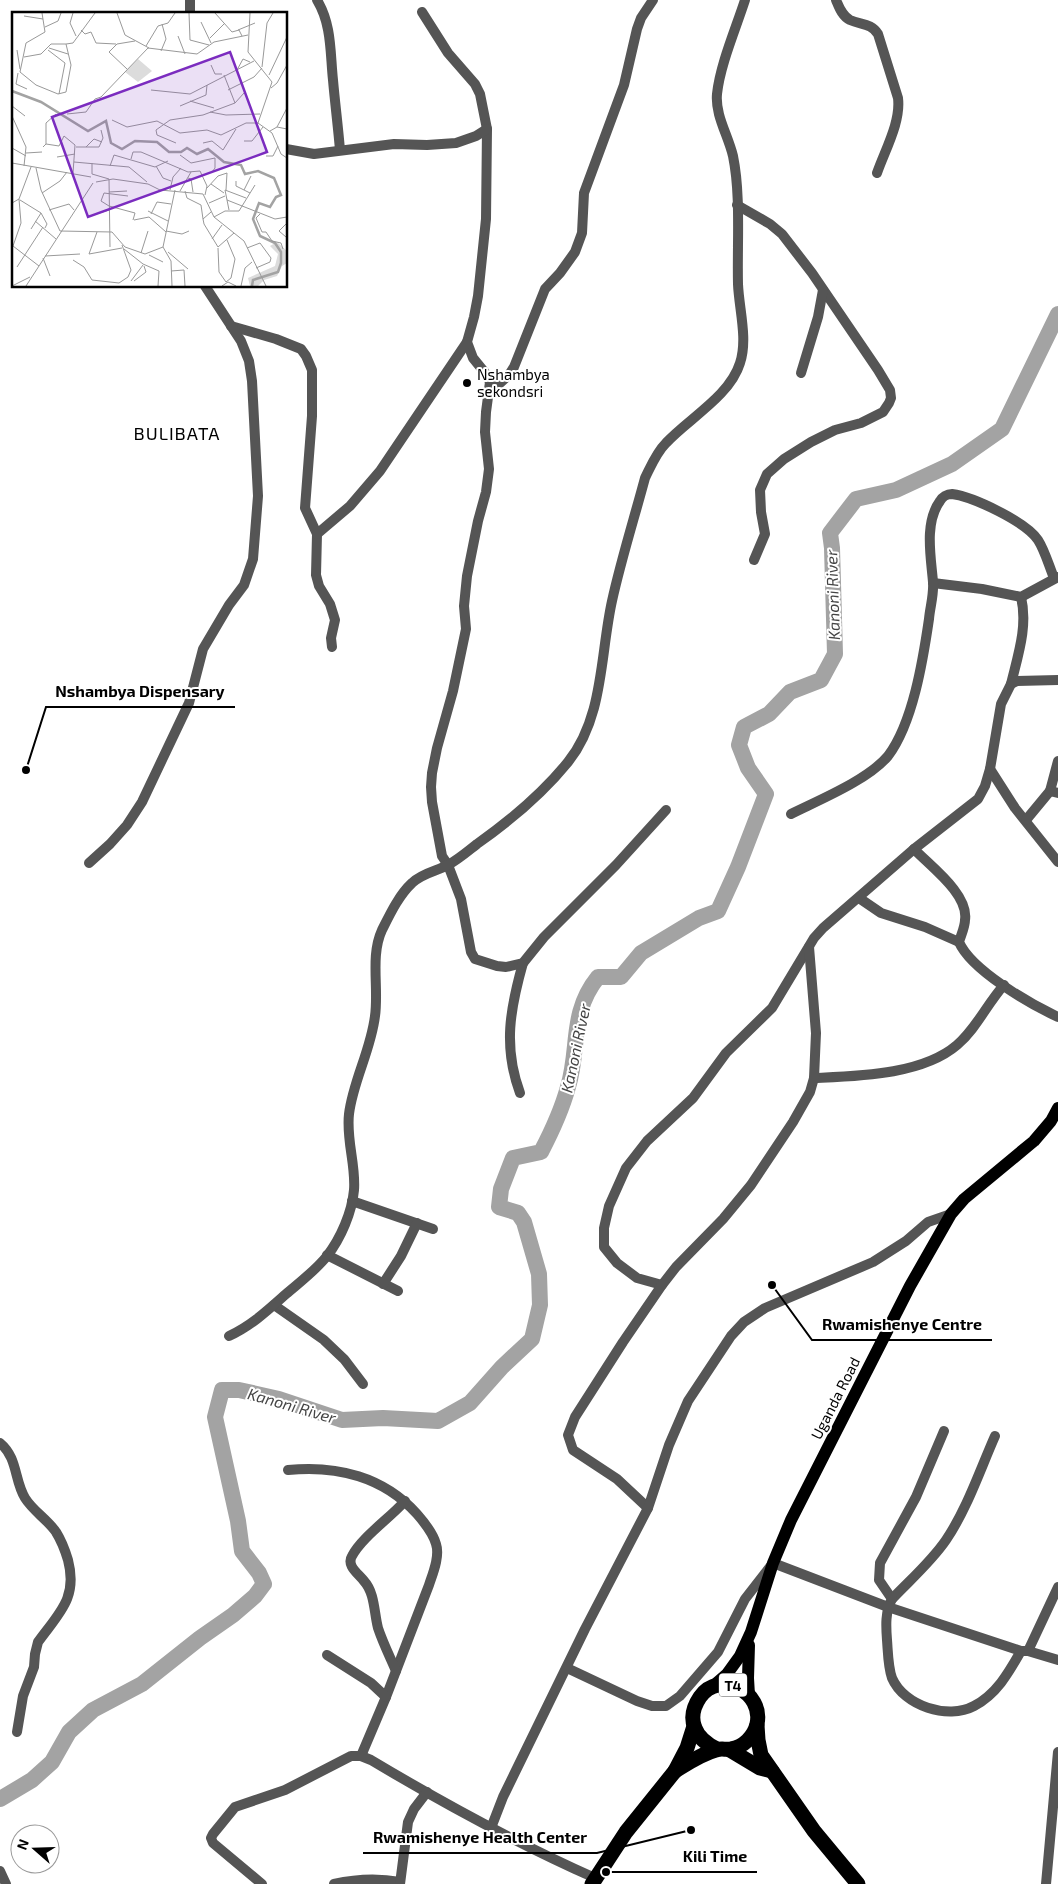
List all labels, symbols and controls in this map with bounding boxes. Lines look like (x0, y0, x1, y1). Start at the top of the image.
inset map (12, 12, 288, 288)
place label: Nshambya sekondsri (477, 365, 550, 400)
marker: Nshambya sekondsri (461, 377, 473, 389)
district label: BULIBATA (133, 422, 221, 444)
water label: Kanoni River (821, 549, 843, 641)
callout: Nshambya Dispensary (46, 676, 235, 707)
text: Nshambya Dispensary (55, 681, 225, 701)
water label: Kanoni River (556, 1001, 594, 1094)
callout: Rwamishenye Centre (812, 1309, 992, 1340)
text: Rwamishenye Centre (822, 1314, 982, 1334)
street label: Uganda Road (807, 1354, 863, 1442)
water label: Kanoni River (246, 1383, 339, 1427)
road number: T4 (719, 1674, 747, 1696)
callout: Rwamishenye Health Center (363, 1822, 597, 1853)
north arrow (10, 1824, 60, 1874)
text: Rwamishenye Health Center (373, 1827, 587, 1847)
text: N (13, 1837, 32, 1852)
callout: Kili Time (672, 1841, 757, 1872)
text: Kili Time (683, 1846, 747, 1865)

